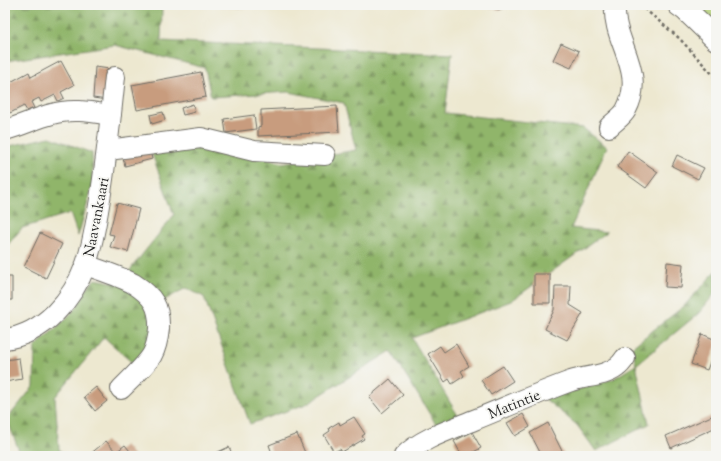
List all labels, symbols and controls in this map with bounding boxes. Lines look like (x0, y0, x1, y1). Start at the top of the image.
street label: Naavankaari (79, 176, 115, 259)
street label: Matintie (485, 385, 544, 425)

